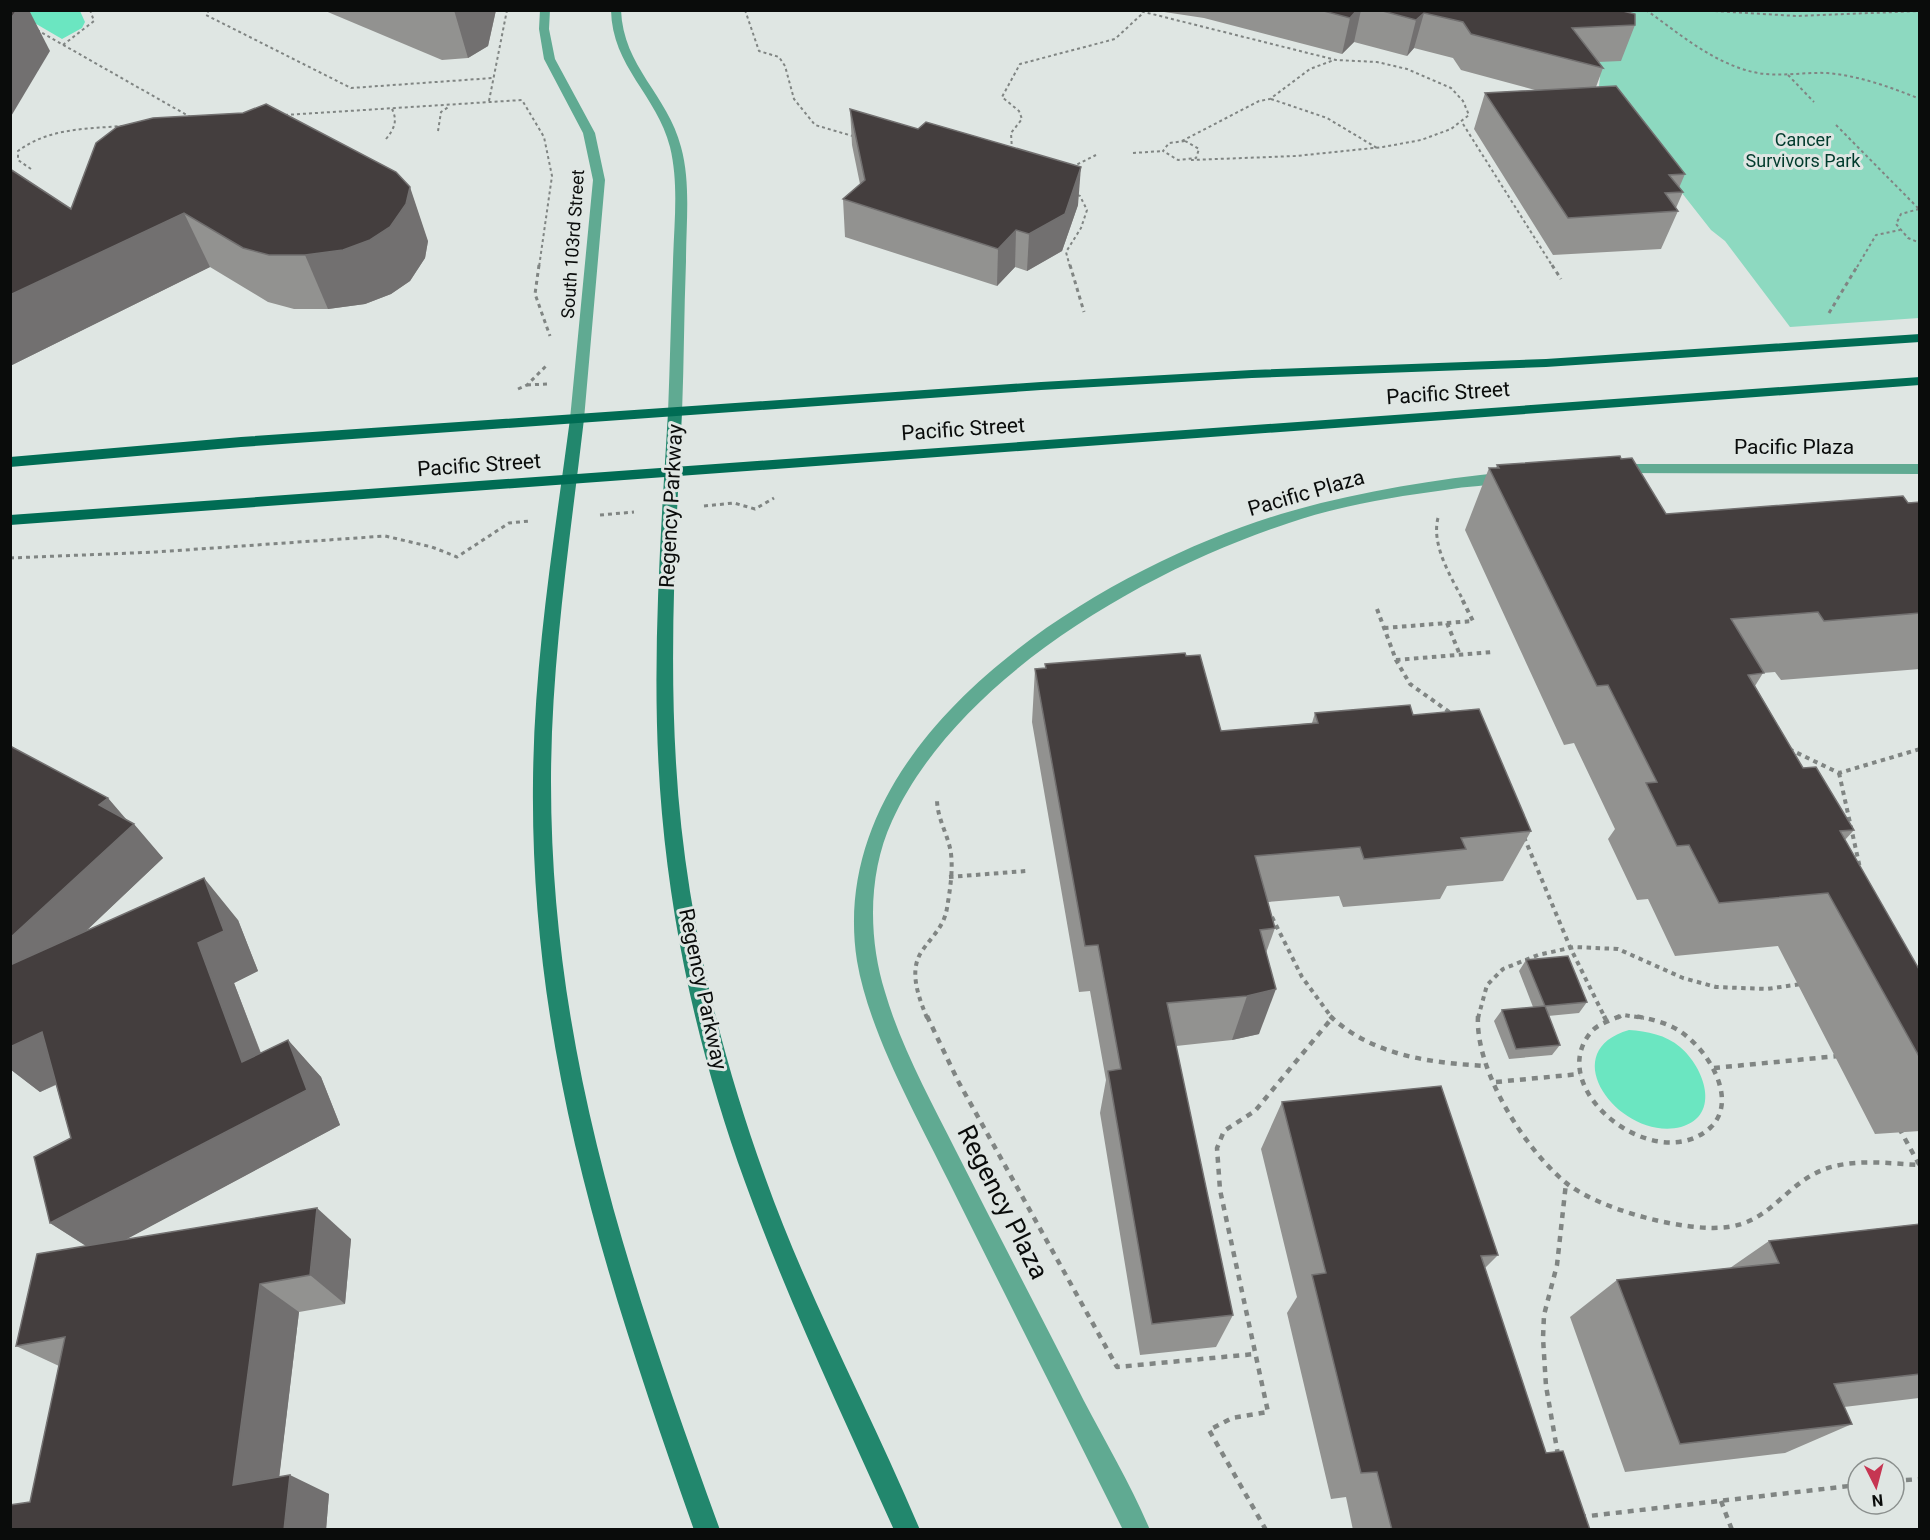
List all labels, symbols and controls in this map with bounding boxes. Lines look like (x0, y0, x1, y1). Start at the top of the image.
park label: Cancer Survivors Park (1746, 129, 1861, 171)
street label: South 103rd Street (557, 169, 588, 319)
street label: Pacific Street (1385, 377, 1511, 409)
street label: Pacific Street (900, 413, 1026, 445)
street label: Regency Parkway (655, 423, 687, 589)
street label: Pacific Plaza (1734, 435, 1854, 459)
street label: Pacific Street (416, 449, 542, 481)
street label: Pacific Plaza (1245, 465, 1367, 521)
street label: Regency Parkway (674, 906, 732, 1072)
street label: Regency Plaza (951, 1120, 1055, 1284)
north arrow (1846, 1456, 1906, 1516)
text: N (1871, 1490, 1884, 1510)

